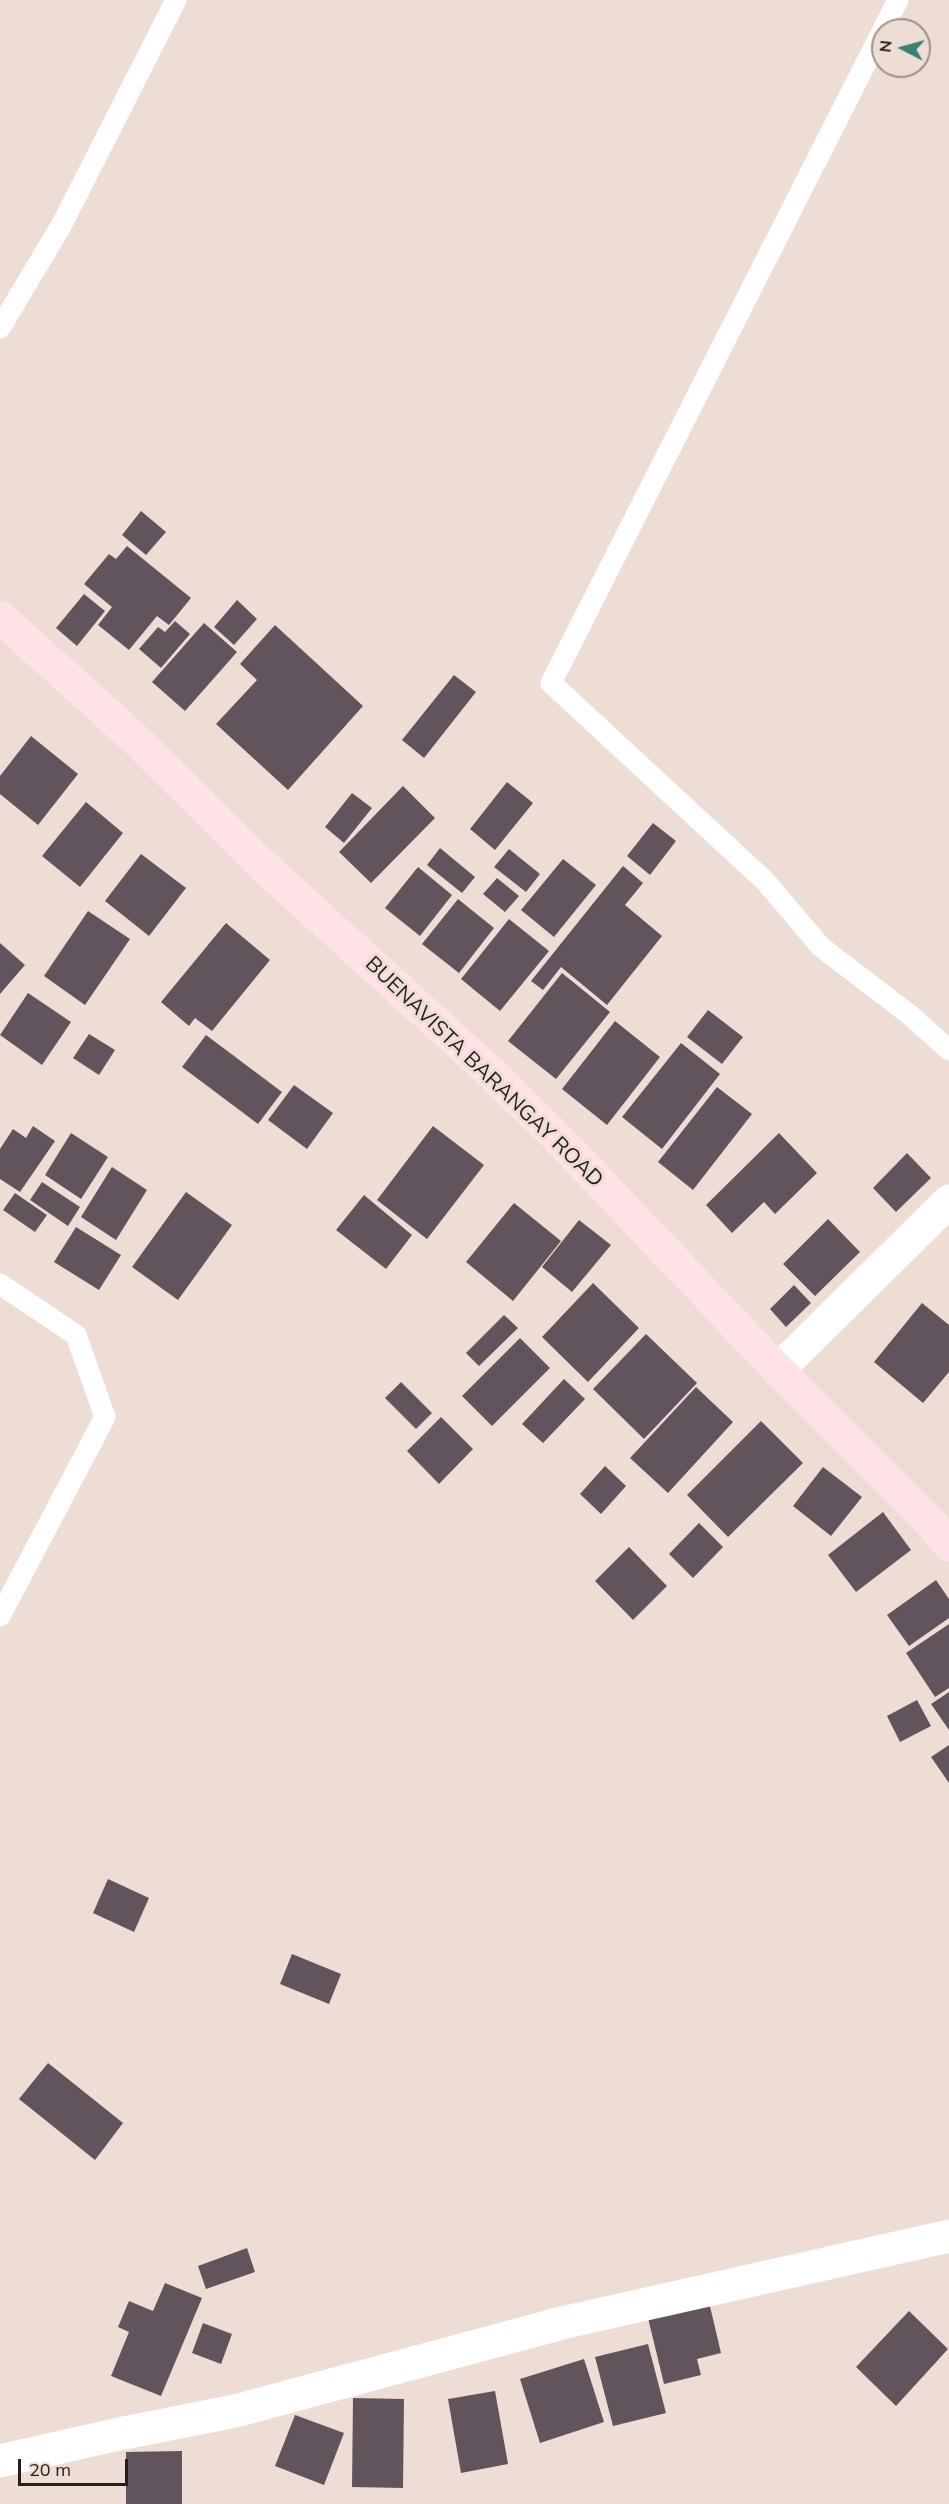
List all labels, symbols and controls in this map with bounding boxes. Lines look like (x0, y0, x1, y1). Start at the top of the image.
north arrow (871, 18, 931, 78)
text: N (875, 39, 896, 53)
street label: BUENAVISTA BARANGAY ROAD (360, 951, 608, 1193)
scale bar (21, 2447, 130, 2485)
text: 20 m (29, 2458, 71, 2481)

